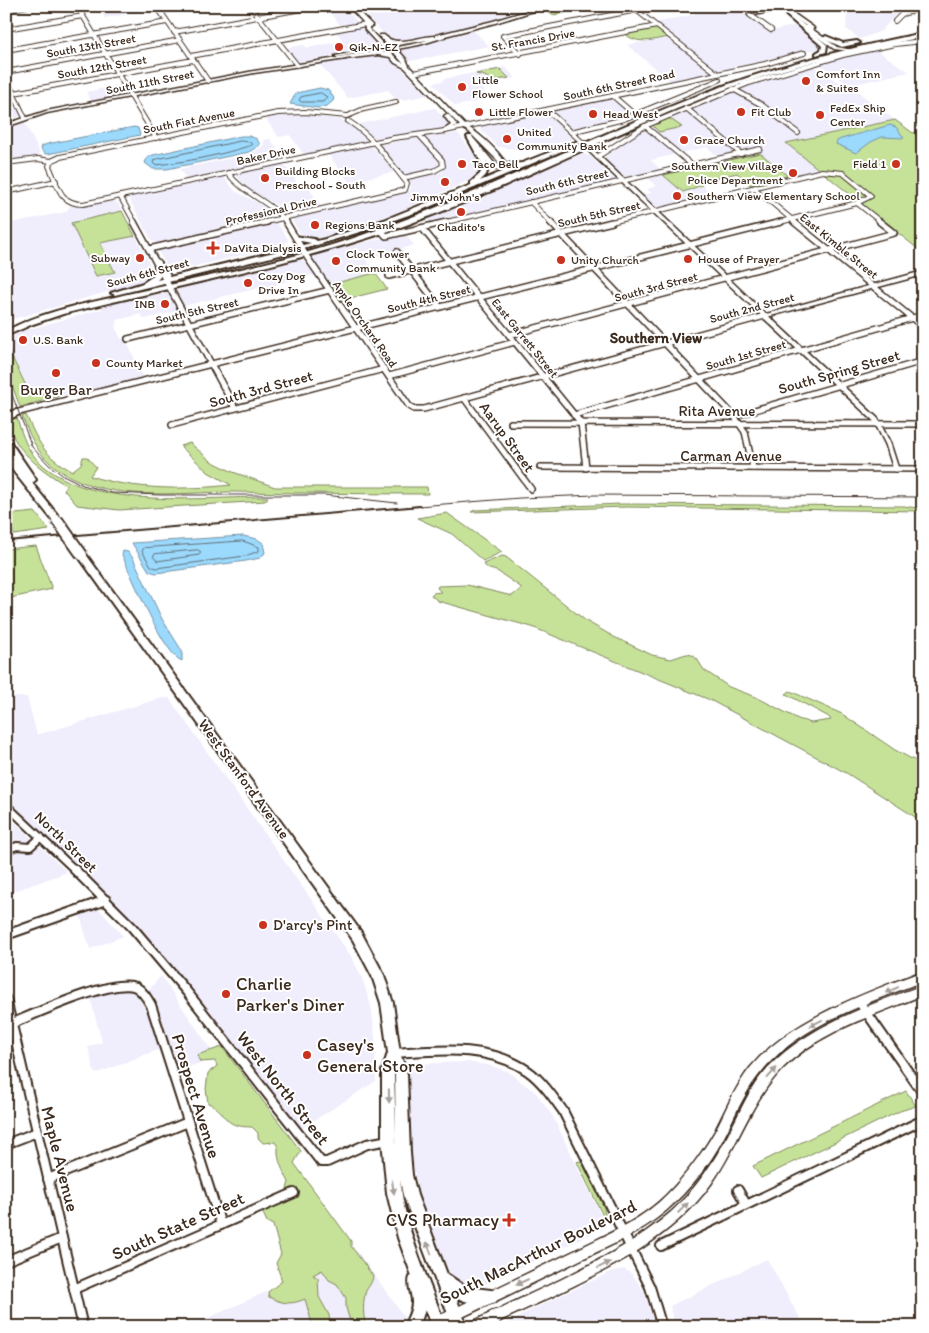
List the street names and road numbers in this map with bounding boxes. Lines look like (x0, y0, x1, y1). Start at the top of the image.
street label: St. Francis Drive (490, 26, 576, 54)
street label: South 13th Street (45, 31, 137, 61)
street label: South 12th Street (56, 52, 148, 82)
street label: South 11th Street (105, 66, 196, 97)
street label: South 6th Street Road (562, 66, 677, 104)
street label: South Fiat Avenue (142, 105, 236, 137)
street label: Baker Drive (235, 142, 297, 168)
street label: South 6th Street (524, 166, 610, 198)
street label: Professional Drive (224, 194, 318, 228)
street label: South 5th Street (556, 198, 642, 230)
street label: East Kimble Street (797, 210, 881, 282)
street label: South 6th Street (105, 255, 191, 291)
street label: South 3rd Street (613, 269, 699, 305)
street label: Apple Orchard Road (330, 278, 401, 371)
street label: South 4th Street (386, 282, 473, 316)
street label: South 2nd Street (708, 290, 796, 326)
street label: South 5th Street (154, 295, 240, 327)
street label: East Garrett Street (489, 295, 562, 381)
street label: South 1st Street (704, 337, 788, 373)
street label: South Spring Street (776, 346, 902, 398)
street label: South 3rd Street (207, 366, 315, 411)
street label: Aarup Street (476, 398, 539, 476)
street label: Rita Avenue (679, 402, 756, 420)
street label: Carman Avenue (680, 447, 782, 465)
street label: West Stanford Avenue (195, 716, 293, 842)
street label: North Street (31, 808, 101, 877)
street label: West North Street (232, 1027, 334, 1150)
street label: Prospect Avenue (167, 1031, 225, 1161)
street label: Maple Avenue (36, 1104, 84, 1214)
street label: South State Street (108, 1187, 248, 1265)
street label: South MacArthur Boulevard (436, 1195, 640, 1309)

